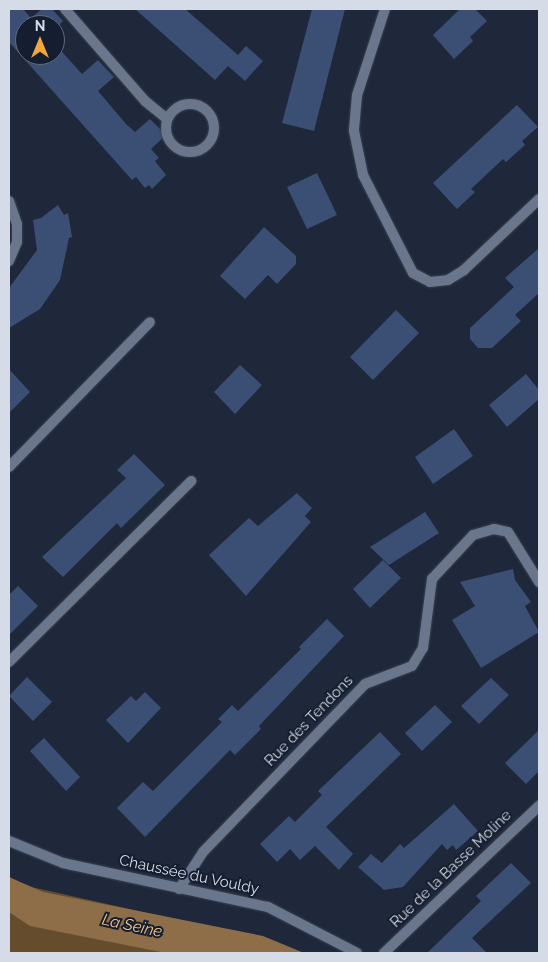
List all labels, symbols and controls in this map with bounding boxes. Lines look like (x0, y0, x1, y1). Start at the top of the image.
north arrow (15, 15, 65, 65)
text: N (35, 18, 45, 34)
street label: Rue des Tendons (261, 672, 357, 770)
street label: Rue de la Basse Moline (387, 806, 515, 932)
street label: Chaussée du Vouldy (117, 851, 261, 899)
water label: La Seine (100, 910, 164, 942)

